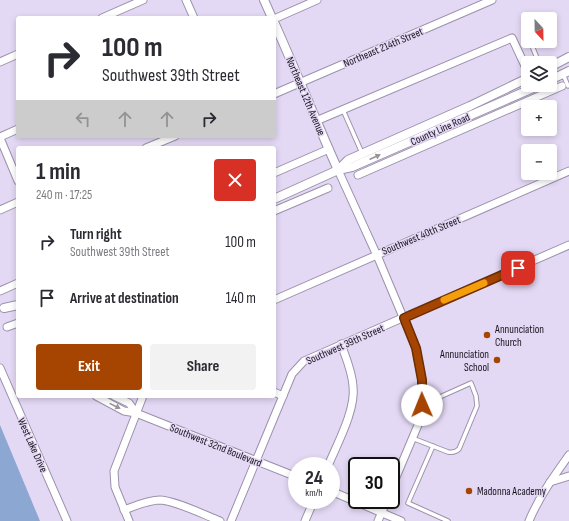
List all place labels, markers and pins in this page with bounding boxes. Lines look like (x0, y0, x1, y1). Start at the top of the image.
pin (501, 251, 535, 285)
place label: Annunciation Church (494, 323, 544, 349)
marker: Annunciation Church (482, 330, 492, 340)
place label: Annunciation School (439, 348, 489, 374)
marker: Annunciation School (492, 355, 502, 365)
place label: Madonna Academy (477, 485, 547, 498)
marker: Madonna Academy (464, 486, 474, 496)

